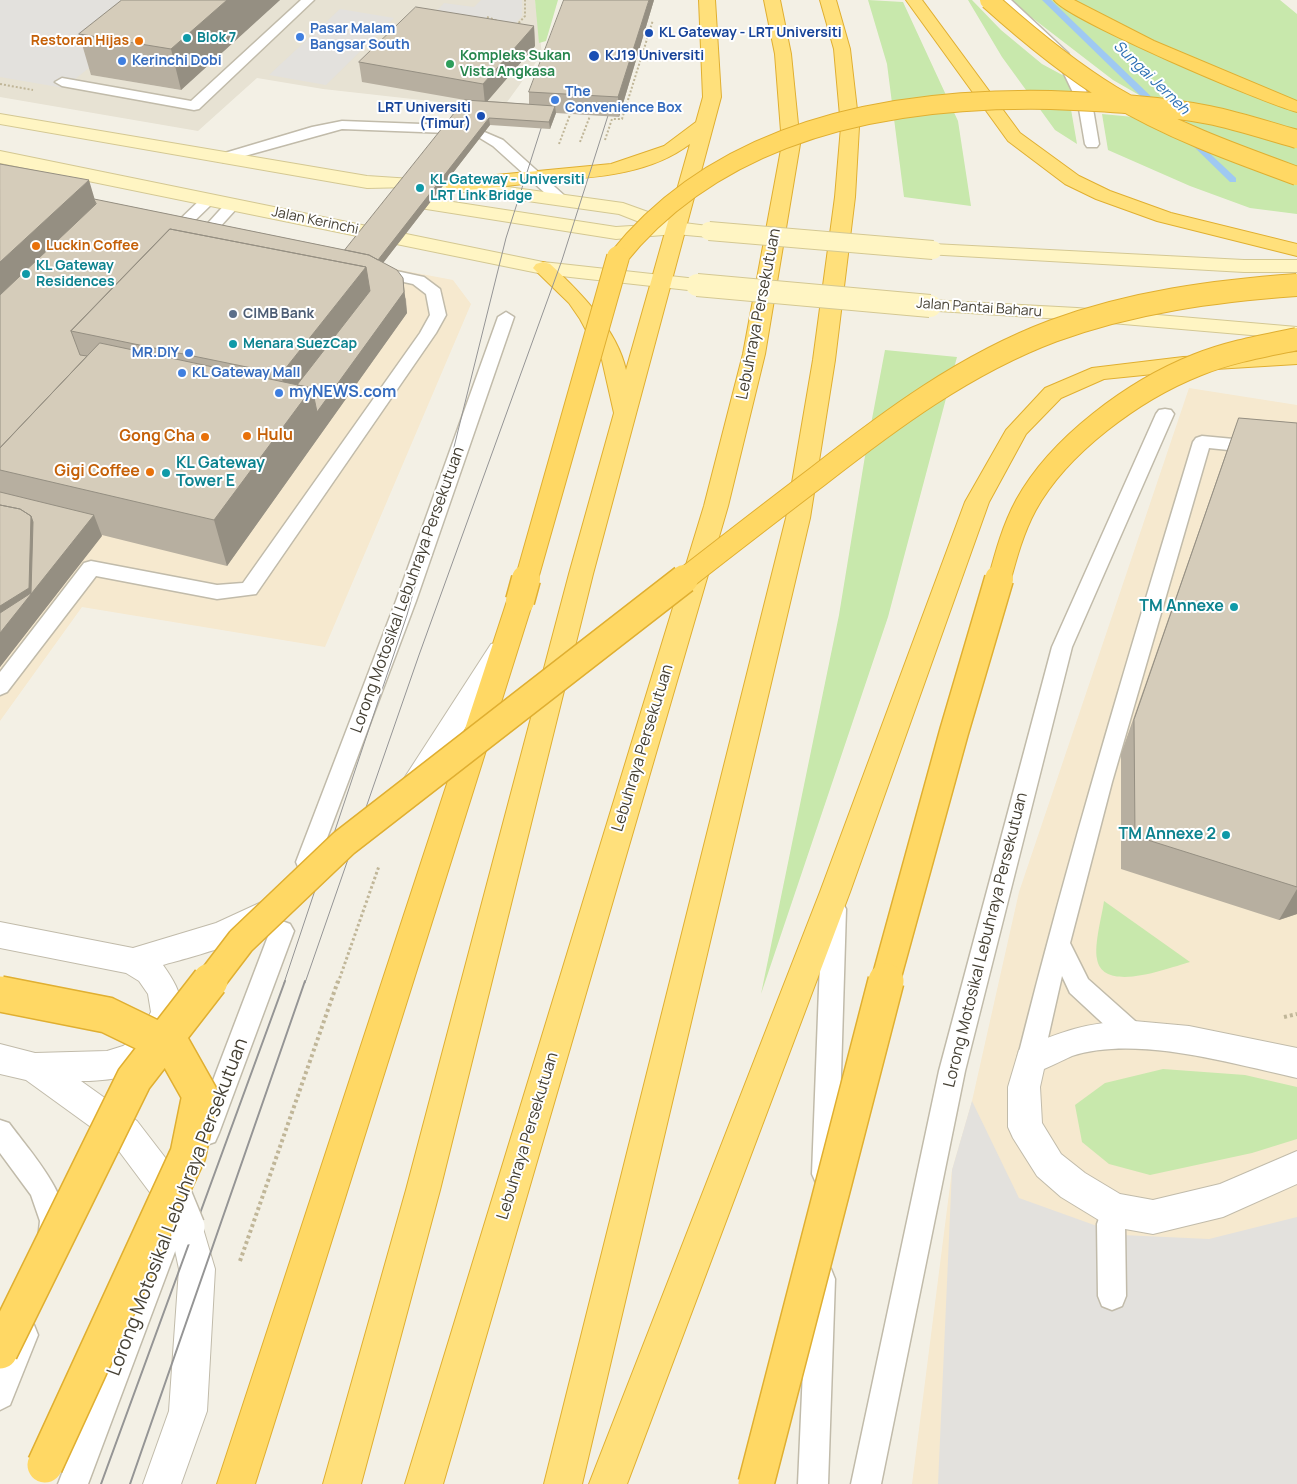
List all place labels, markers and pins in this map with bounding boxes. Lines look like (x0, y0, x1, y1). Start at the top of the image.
place label: Pasar Malam Bangsar South (310, 21, 410, 54)
place label: KL Gateway - LRT Universiti (659, 25, 842, 41)
marker: KL Gateway - LRT Universiti (643, 27, 655, 39)
place label: Blok 7 (197, 30, 236, 46)
marker: Pasar Malam Bangsar South (294, 31, 306, 43)
marker: Blok 7 (181, 32, 193, 44)
place label: Restoran Hijas (31, 33, 129, 49)
marker: Restoran Hijas (133, 35, 145, 47)
place label: Kompleks Sukan Vista Angkasa (460, 48, 571, 80)
place label: KJ19 Universiti (605, 48, 704, 64)
marker: KJ19 Universiti (587, 49, 601, 63)
place label: Kerinchi Dobi (132, 53, 222, 69)
marker: Kerinchi Dobi (116, 55, 128, 67)
marker: Kompleks Sukan Vista Angkasa (444, 58, 456, 70)
place label: The Convenience Box (565, 84, 682, 116)
marker: The Convenience Box (549, 94, 561, 106)
place label: LRT Universiti (Timur) (378, 100, 471, 132)
marker: LRT Universiti (Timur) (475, 110, 487, 122)
place label: KL Gateway - Universiti LRT Link Bridge (430, 172, 585, 204)
marker: KL Gateway - Universiti LRT Link Bridge (414, 182, 426, 194)
place label: Luckin Coffee (46, 238, 139, 254)
marker: Luckin Coffee (30, 240, 42, 252)
place label: KL Gateway Residences (36, 258, 115, 290)
marker: KL Gateway Residences (20, 268, 32, 280)
place label: CIMB Bank (243, 306, 314, 322)
marker: CIMB Bank (227, 308, 239, 320)
place label: Menara SuezCap (243, 336, 357, 352)
marker: Menara SuezCap (227, 338, 239, 350)
place label: MR.DIY (132, 345, 179, 361)
marker: MR.DIY (183, 347, 195, 359)
place label: KL Gateway Mall (192, 365, 300, 381)
marker: KL Gateway Mall (176, 367, 188, 379)
place label: myNEWS.com (289, 383, 396, 403)
marker: myNEWS.com (273, 387, 285, 399)
place label: Hulu (257, 426, 293, 446)
place label: Gong Cha (119, 427, 195, 447)
marker: Hulu (241, 430, 253, 442)
marker: Gong Cha (199, 431, 211, 443)
place label: KL Gateway Tower E (176, 454, 265, 492)
place label: Gigi Coffee (54, 462, 140, 482)
marker: Gigi Coffee (144, 466, 156, 478)
marker: KL Gateway Tower E (160, 467, 172, 479)
place label: TM Annexe (1139, 597, 1224, 617)
marker: TM Annexe (1228, 601, 1240, 613)
place label: TM Annexe 2 (1119, 825, 1216, 845)
marker: TM Annexe 2 (1220, 829, 1232, 841)

